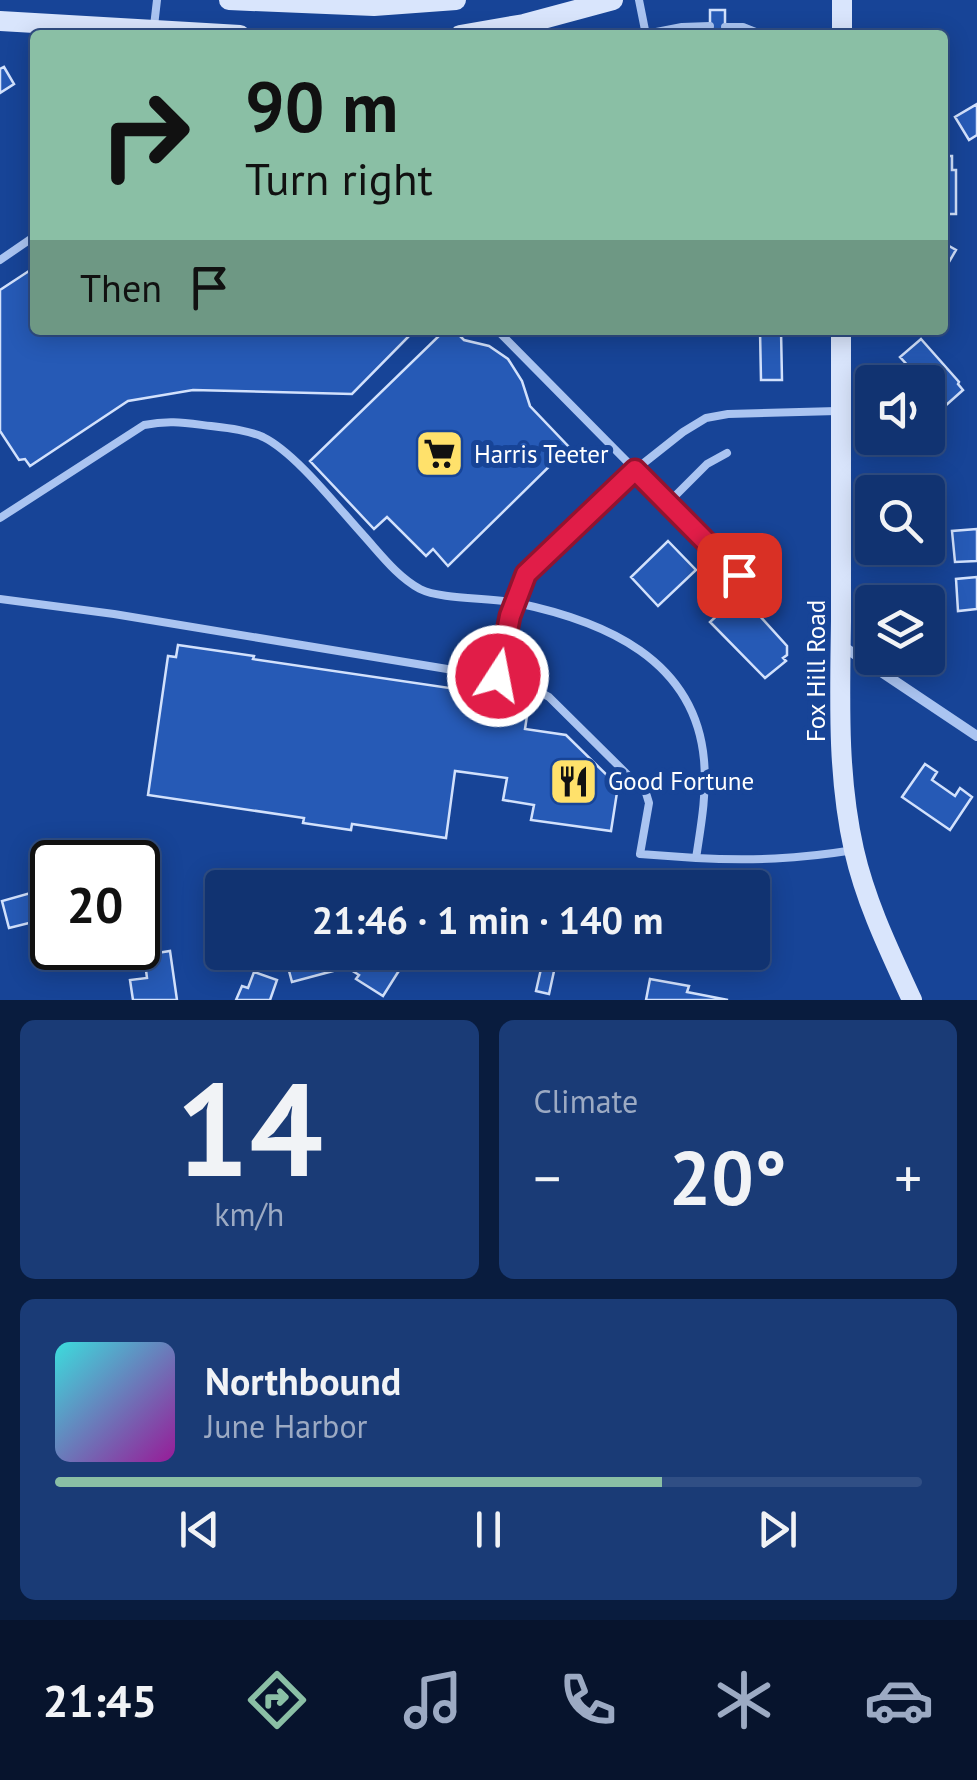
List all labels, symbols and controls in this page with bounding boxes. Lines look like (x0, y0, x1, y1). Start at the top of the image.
text: 90 m (245, 61, 398, 151)
icon: right (80, 70, 210, 200)
text: Turn right (245, 149, 433, 207)
icon: arrive (182, 260, 237, 315)
text: Then (80, 263, 162, 312)
map controls (855, 365, 945, 675)
button: sound (855, 365, 945, 455)
supermarket icon: Harris Teeter (413, 428, 465, 480)
place label: Harris Teeter (474, 438, 609, 470)
button: search (855, 475, 945, 565)
pin (697, 533, 782, 618)
icon: arrive (712, 548, 767, 603)
button: layers (855, 585, 945, 675)
street label: Fox Hill Road (800, 600, 832, 742)
position arrow (446, 624, 550, 728)
restaurant icon: Good Fortune (547, 755, 599, 807)
place label: Good Fortune (608, 765, 754, 797)
speed limit sign: 20 (30, 840, 160, 970)
text: 21:46 · 1 min · 140 m (312, 895, 663, 944)
text: 14 (176, 1044, 323, 1212)
text: Climate (534, 1080, 638, 1122)
text: 20° (669, 1129, 787, 1226)
text: − (534, 1142, 561, 1213)
text: + (894, 1142, 922, 1213)
text: km/h (214, 1193, 284, 1235)
text: Northbound (205, 1356, 401, 1405)
text: June Harbor (205, 1405, 367, 1447)
icon: previous (172, 1502, 227, 1557)
icon: pause (461, 1502, 516, 1557)
icon: next (750, 1502, 805, 1557)
icon: directions (242, 1665, 312, 1735)
icon: music (398, 1665, 468, 1735)
icon: phone (553, 1665, 623, 1735)
icon: climate (709, 1665, 779, 1735)
icon: car (864, 1665, 934, 1735)
text: 21:45 (43, 1671, 157, 1729)

